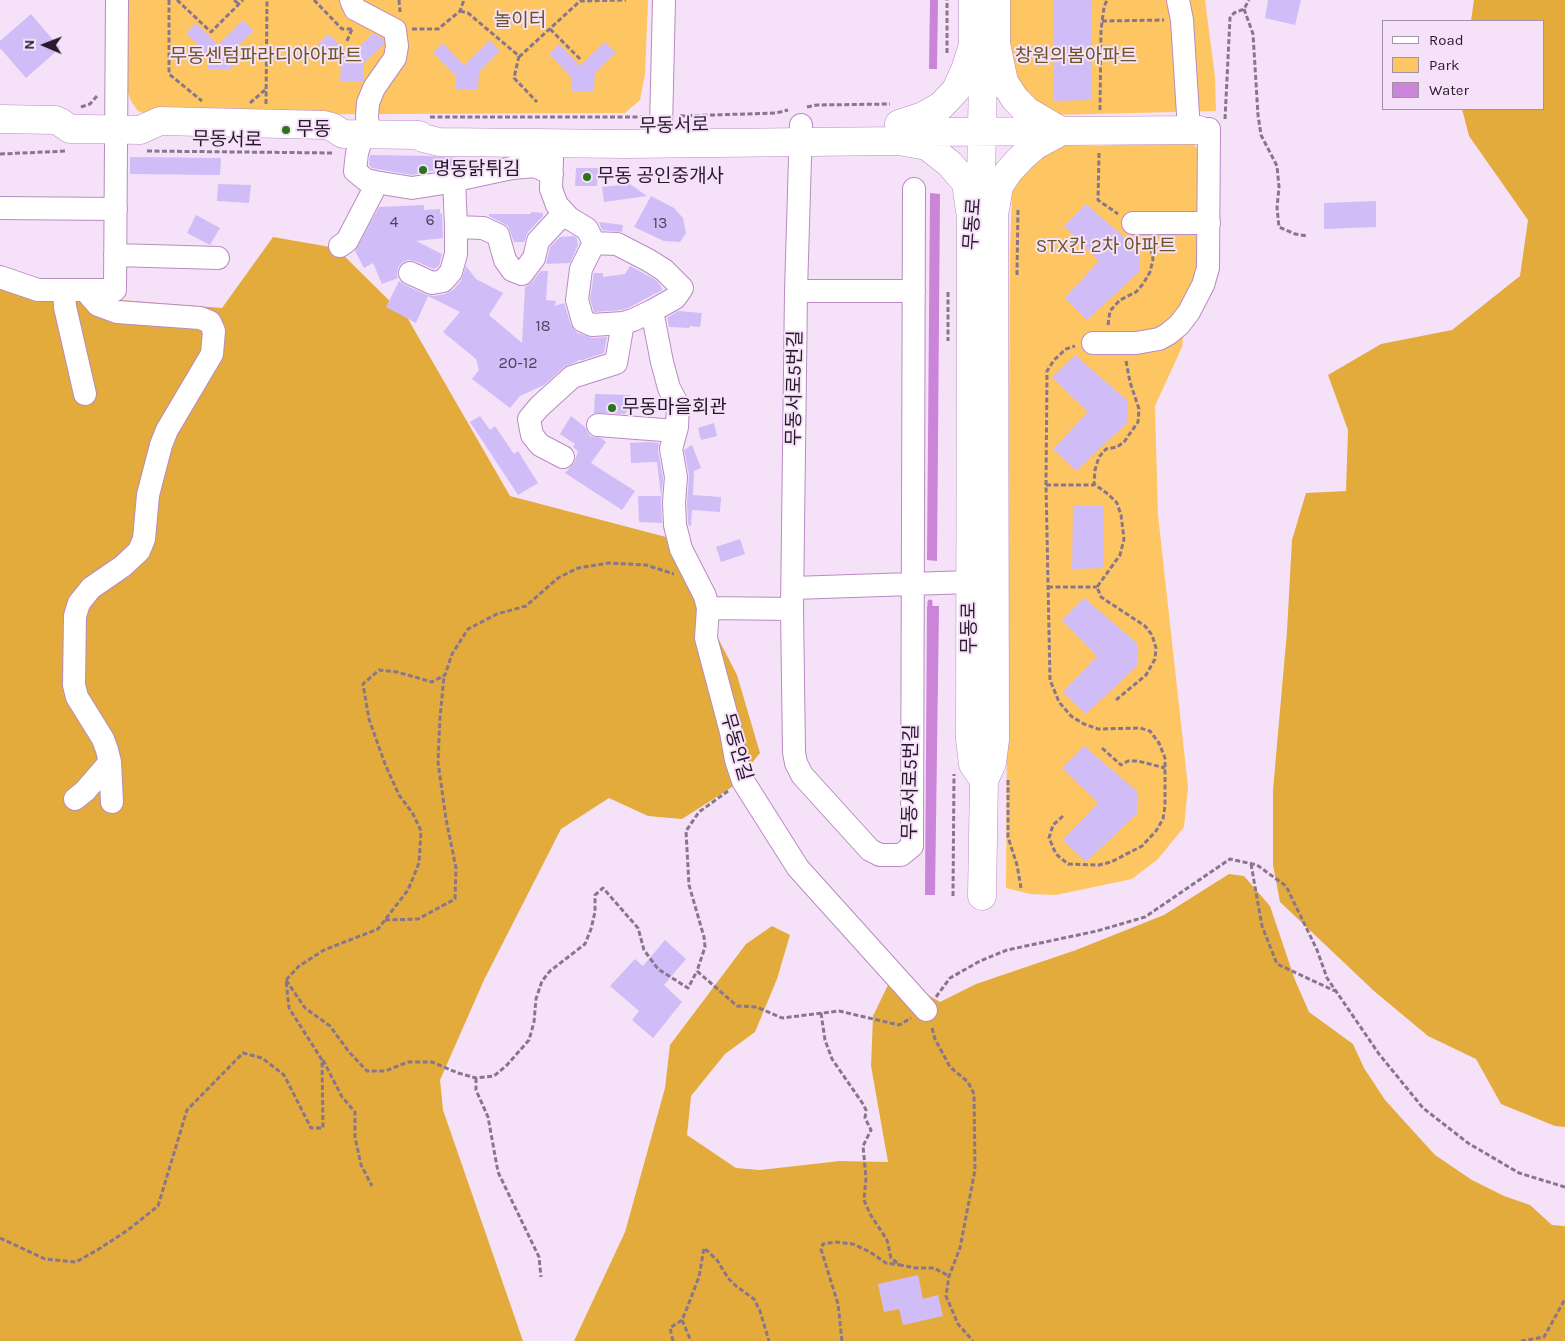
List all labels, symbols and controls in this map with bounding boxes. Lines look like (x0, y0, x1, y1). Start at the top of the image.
park label: 놀이터 (494, 10, 546, 32)
north arrow (20, 20, 70, 70)
legend (1382, 20, 1545, 110)
text: Road (1429, 31, 1464, 49)
text: N (21, 40, 38, 50)
park label: 무동센텀파라디아아파트 (170, 46, 362, 68)
park label: 창원의봄아파트 (1015, 46, 1137, 68)
text: Park (1429, 56, 1459, 74)
text: Water (1429, 81, 1469, 99)
street label: 무동서로 (639, 114, 709, 138)
place label: 무동 (296, 119, 331, 141)
marker: 무동 (280, 124, 292, 136)
street label: 무동서로 (192, 128, 262, 152)
place label: 명동닭튀김 (433, 159, 520, 181)
marker: 명동닭튀김 (417, 164, 429, 176)
place label: 무동 공인중개사 (597, 166, 724, 188)
marker: 무동 공인중개사 (581, 171, 593, 183)
street label: 무동로 (960, 197, 986, 251)
house number: 6 (425, 210, 435, 230)
house number: 4 (390, 212, 398, 232)
house number: 13 (653, 213, 667, 233)
park label: STX칸 2차 아파트 (1036, 236, 1176, 258)
house number: 18 (535, 316, 551, 336)
street label: 무동서로5번길 (783, 330, 807, 446)
house number: 20-12 (499, 353, 537, 373)
place label: 무동마을회관 (622, 397, 727, 419)
marker: 무동마을회관 (606, 402, 618, 414)
street label: 무동로 (959, 602, 981, 654)
street label: 무동안길 (715, 710, 757, 784)
street label: 무동서로5번길 (899, 724, 923, 840)

